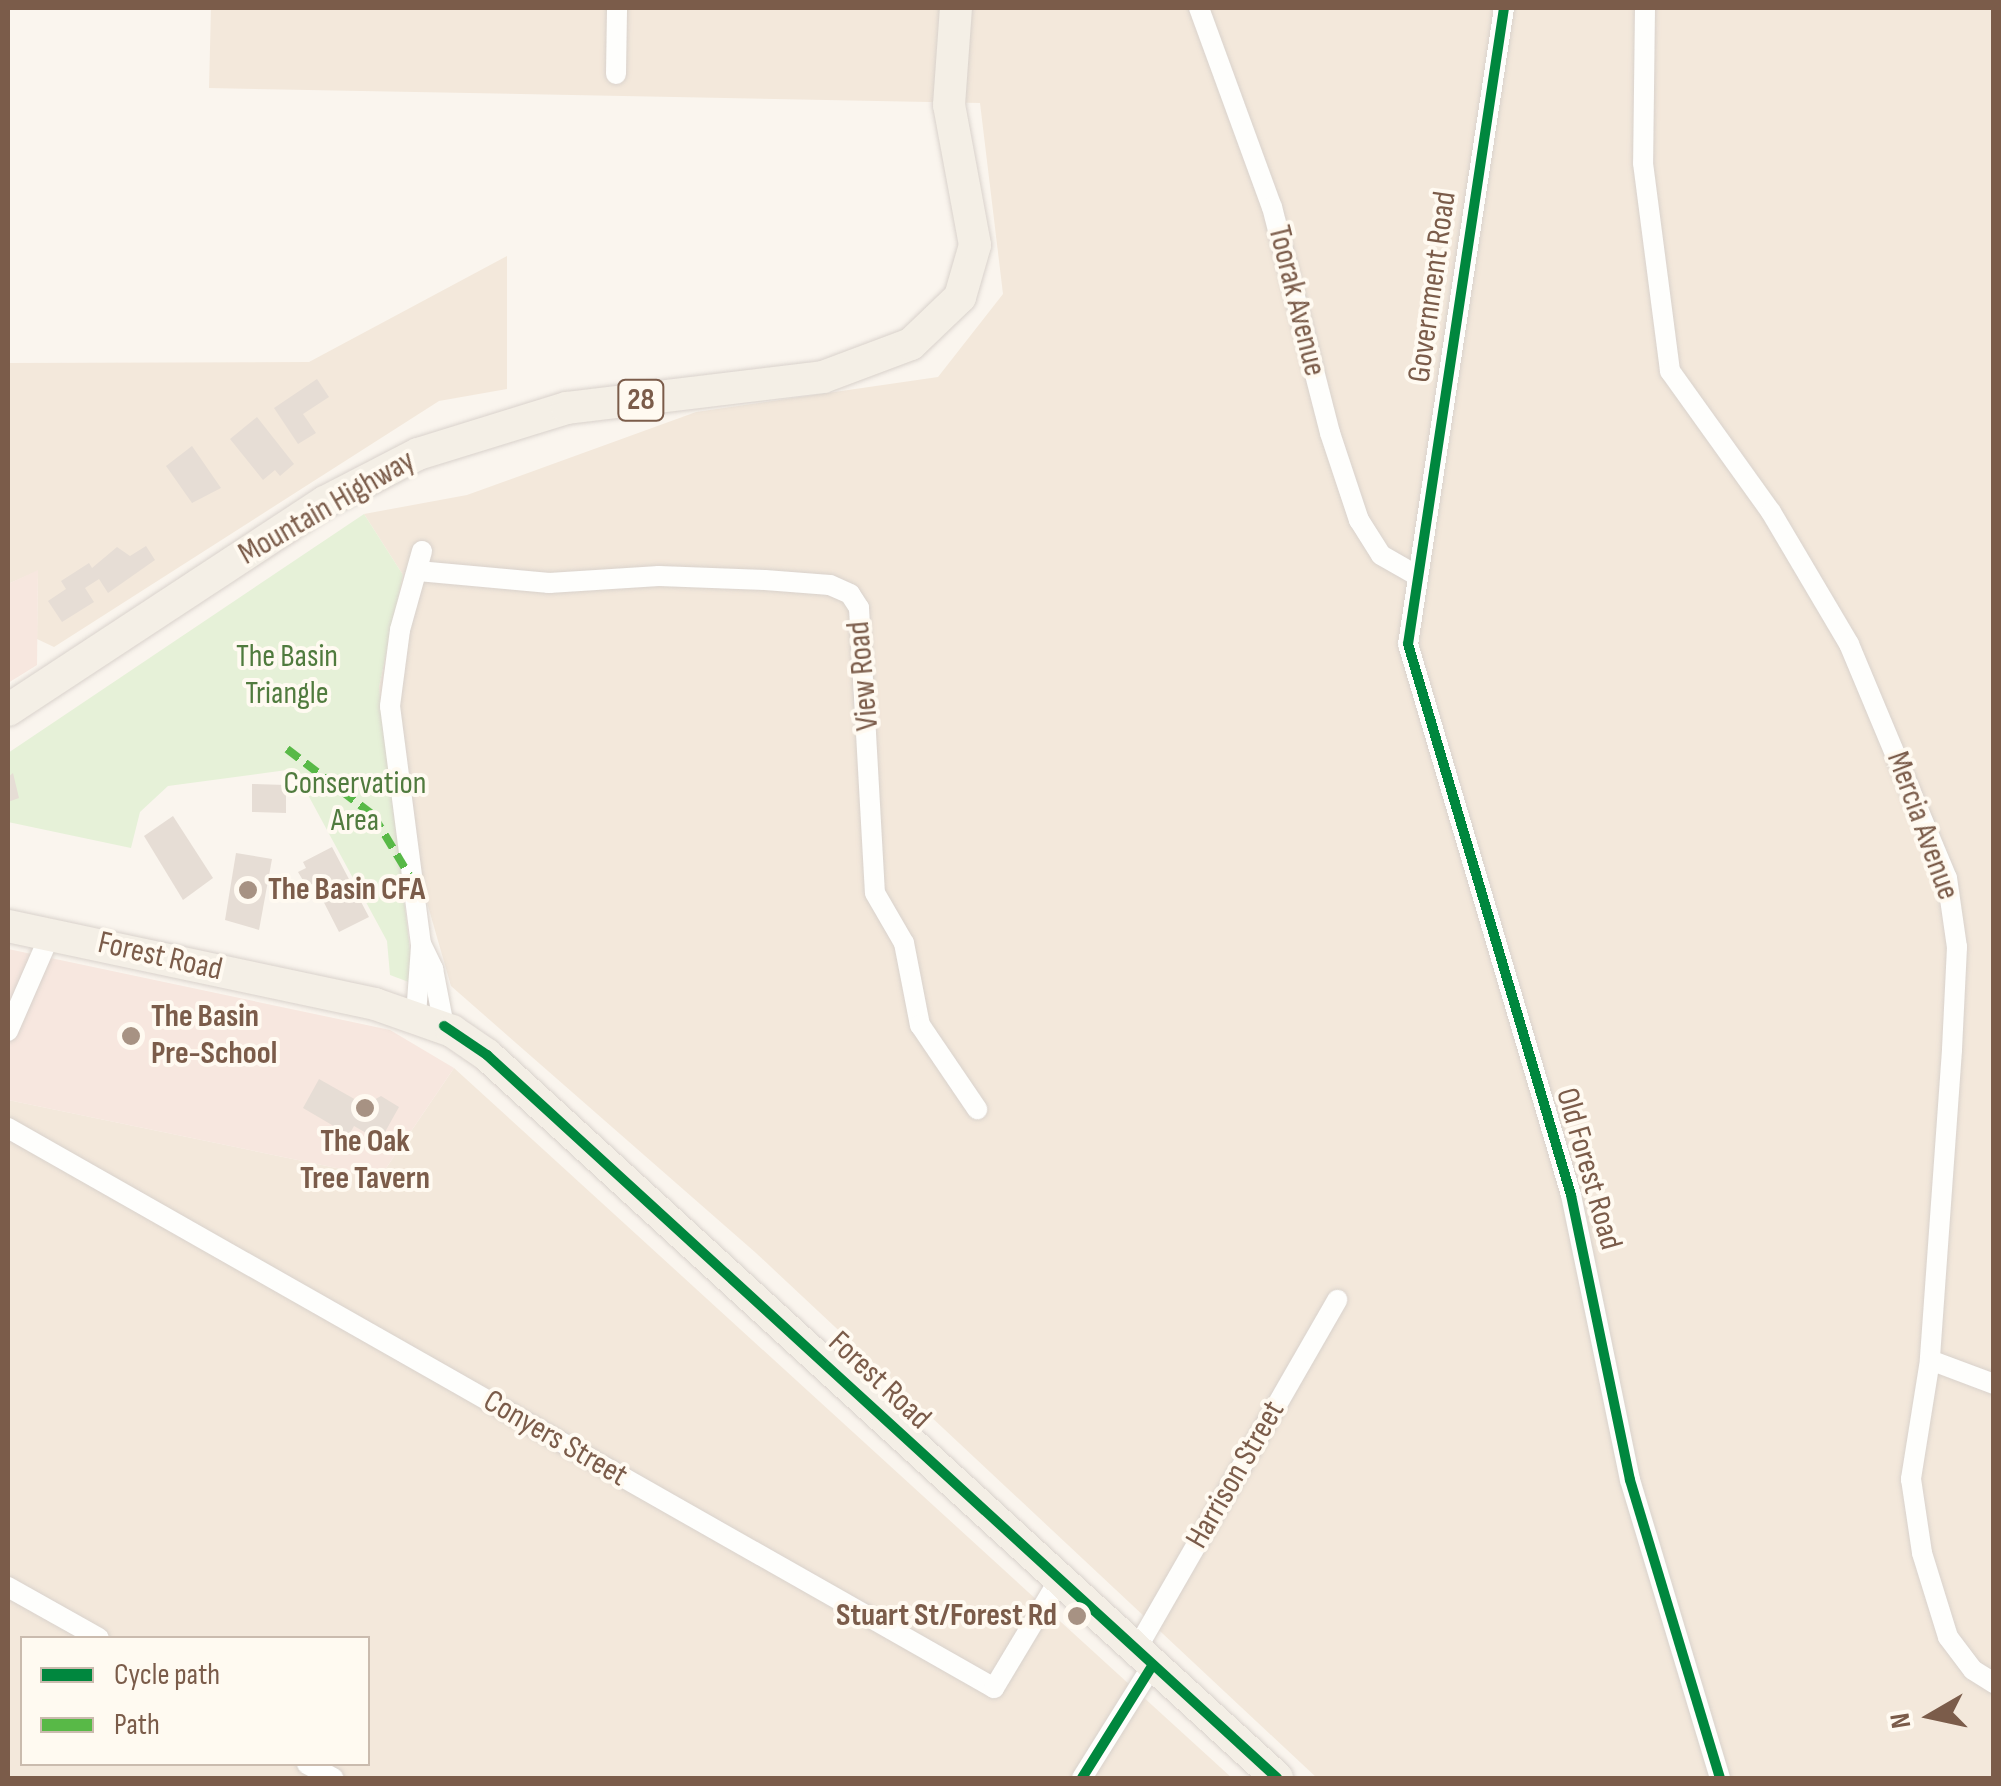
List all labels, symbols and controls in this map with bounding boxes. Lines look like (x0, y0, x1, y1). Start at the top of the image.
street label: Government Road (1401, 189, 1465, 385)
street label: Toorak Avenue (1259, 222, 1333, 380)
road number: 28 (616, 375, 666, 425)
street label: Mountain Highway (232, 442, 422, 574)
street label: View Road (840, 620, 888, 732)
park label: The Basin Triangle (236, 639, 338, 714)
street label: Mercia Avenue (1877, 747, 1967, 905)
park label: Conservation Area (284, 766, 426, 841)
place label: The Basin CFA (268, 871, 425, 909)
marker: The Basin CFA (237, 879, 259, 901)
street label: Forest Road (94, 924, 226, 990)
place label: The Basin Pre-School (151, 999, 277, 1074)
marker: The Basin Pre-School (120, 1025, 142, 1047)
street label: Old Forest Road (1547, 1084, 1629, 1254)
marker: The Oak Tree Tavern (354, 1097, 376, 1119)
place label: The Oak Tree Tavern (300, 1124, 430, 1199)
street label: Forest Road (820, 1324, 938, 1438)
street label: Conyers Street (476, 1382, 634, 1496)
street label: Harrison Street (1178, 1394, 1294, 1556)
place label: Stuart St/Forest Rd (836, 1597, 1057, 1635)
marker: Stuart St/Forest Rd (1066, 1605, 1088, 1627)
legend (20, 1636, 370, 1766)
text: Cycle path (114, 1657, 220, 1693)
north arrow (1881, 1666, 1981, 1766)
text: Path (114, 1707, 160, 1743)
text: N (1883, 1711, 1918, 1731)

